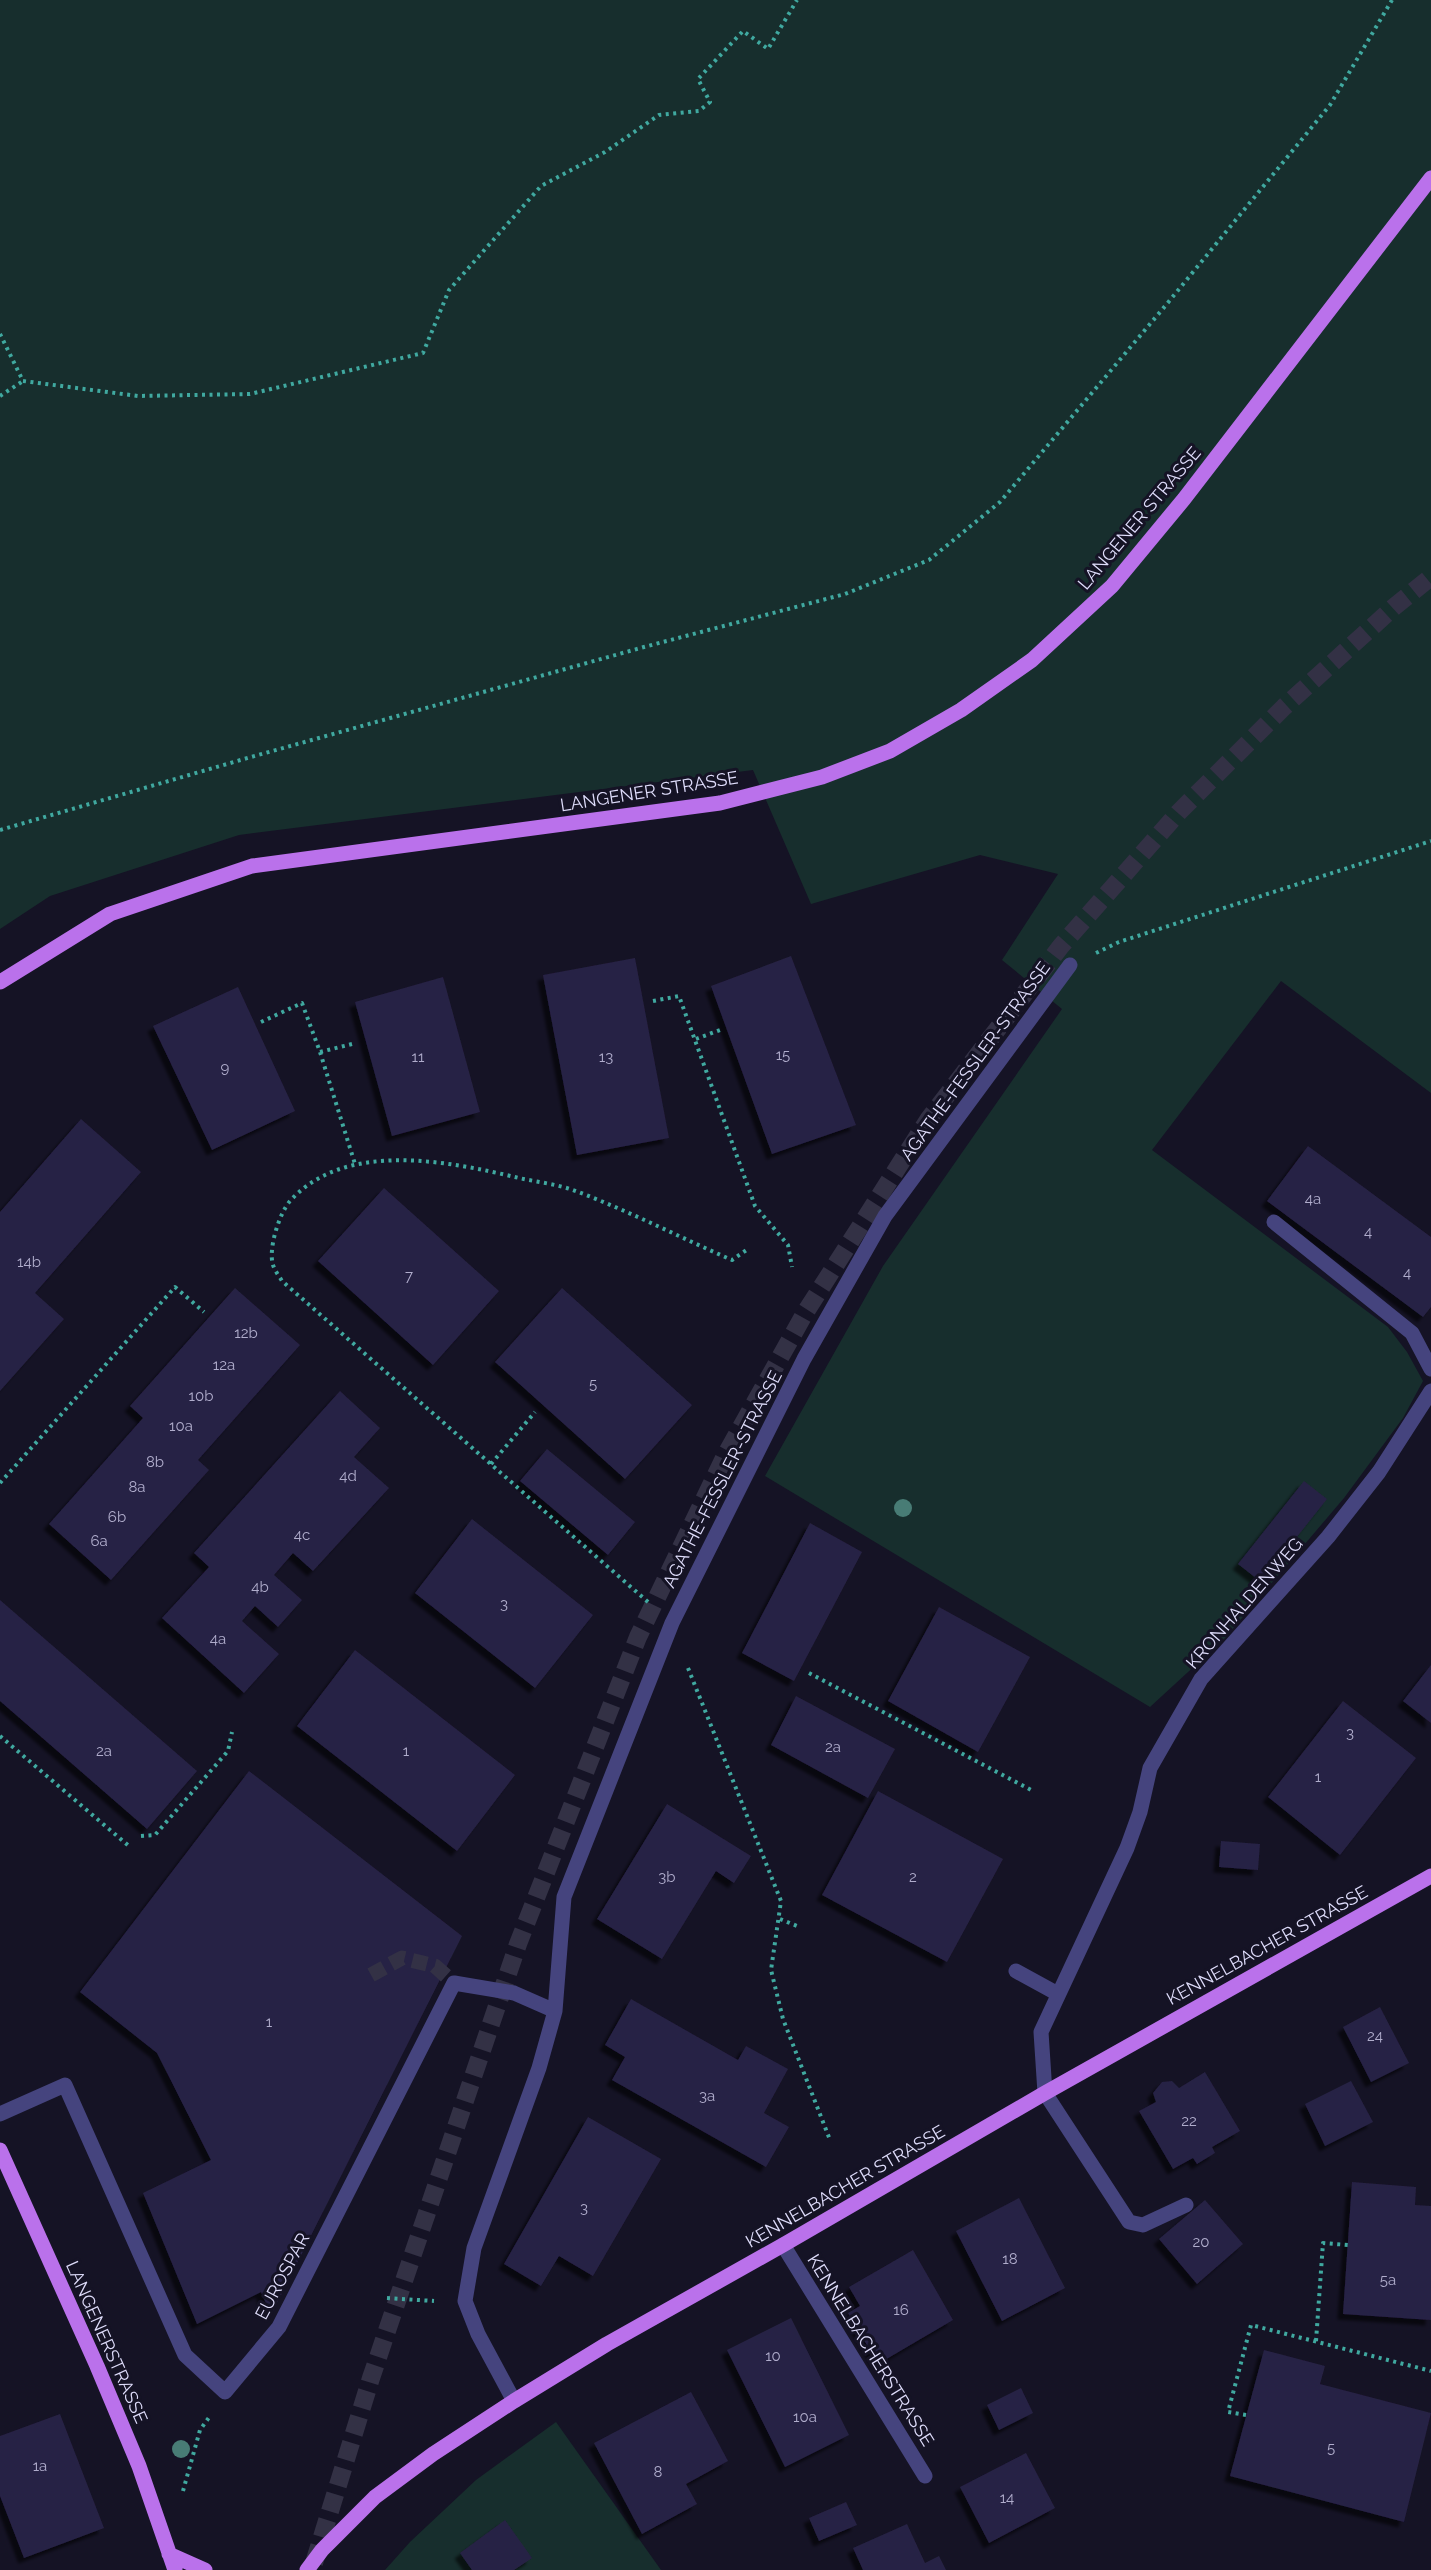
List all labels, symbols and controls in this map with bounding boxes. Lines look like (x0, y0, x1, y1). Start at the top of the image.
street label: LANGENER STRASSE (1073, 442, 1205, 594)
street label: LANGENER STRASSE (558, 767, 740, 815)
street label: AGATHE-FESSLER-STRASSE (896, 957, 1054, 1165)
house number: 15 (776, 1046, 790, 1064)
house number: 11 (412, 1048, 425, 1066)
house number: 13 (599, 1048, 613, 1066)
house number: 9 (221, 1059, 230, 1077)
house number: 4a (1305, 1190, 1321, 1208)
house number: 4 (1364, 1223, 1372, 1241)
house number: 14b (17, 1253, 41, 1271)
house number: 4 (1403, 1264, 1411, 1282)
house number: 7 (405, 1267, 413, 1285)
house number: 12b (234, 1324, 258, 1342)
house number: 12a (213, 1356, 235, 1374)
street label: AGATHE-FESSLER-STRASSE (658, 1367, 786, 1591)
house number: 5 (589, 1375, 597, 1393)
house number: 10b (189, 1387, 213, 1405)
house number: 10a (169, 1417, 193, 1435)
house number: 8b (146, 1453, 164, 1471)
house number: 4d (339, 1467, 357, 1485)
house number: 8a (128, 1478, 146, 1496)
house number: 6b (108, 1508, 126, 1526)
house number: 4c (294, 1526, 310, 1544)
house number: 6a (90, 1532, 108, 1550)
street label: KRONHALDENWEG (1181, 1533, 1307, 1673)
house number: 4b (251, 1578, 269, 1596)
house number: 3 (500, 1595, 508, 1613)
house number: 4a (210, 1630, 226, 1648)
house number: 3 (1346, 1724, 1354, 1742)
house number: 2a (825, 1738, 841, 1756)
house number: 2a (96, 1742, 112, 1760)
house number: 1 (403, 1742, 410, 1760)
house number: 1 (1315, 1768, 1322, 1786)
house number: 3b (658, 1868, 676, 1886)
house number: 2 (909, 1868, 917, 1886)
street label: KENNELBACHER STRASSE (1163, 1881, 1371, 2009)
house number: 1 (266, 2013, 273, 2031)
house number: 24 (1367, 2027, 1383, 2045)
house number: 3a (699, 2087, 715, 2105)
house number: 22 (1181, 2112, 1197, 2130)
street label: KENNELBACHER STRASSE (742, 2120, 948, 2252)
house number: 3 (580, 2199, 588, 2217)
street label: EUROSPAR (250, 2229, 314, 2323)
house number: 20 (1193, 2233, 1210, 2251)
street label: KENNELBACHERSTRASSE (803, 2250, 939, 2450)
house number: 18 (1002, 2250, 1018, 2268)
street label: LANGENERSTRASSE (62, 2258, 152, 2426)
house number: 5a (1380, 2271, 1396, 2289)
house number: 16 (893, 2301, 909, 2319)
house number: 10 (765, 2347, 781, 2365)
house number: 10a (793, 2408, 817, 2426)
house number: 5 (1327, 2439, 1335, 2457)
house number: 1a (33, 2457, 47, 2475)
house number: 8 (654, 2463, 663, 2481)
house number: 14 (1000, 2489, 1014, 2507)

